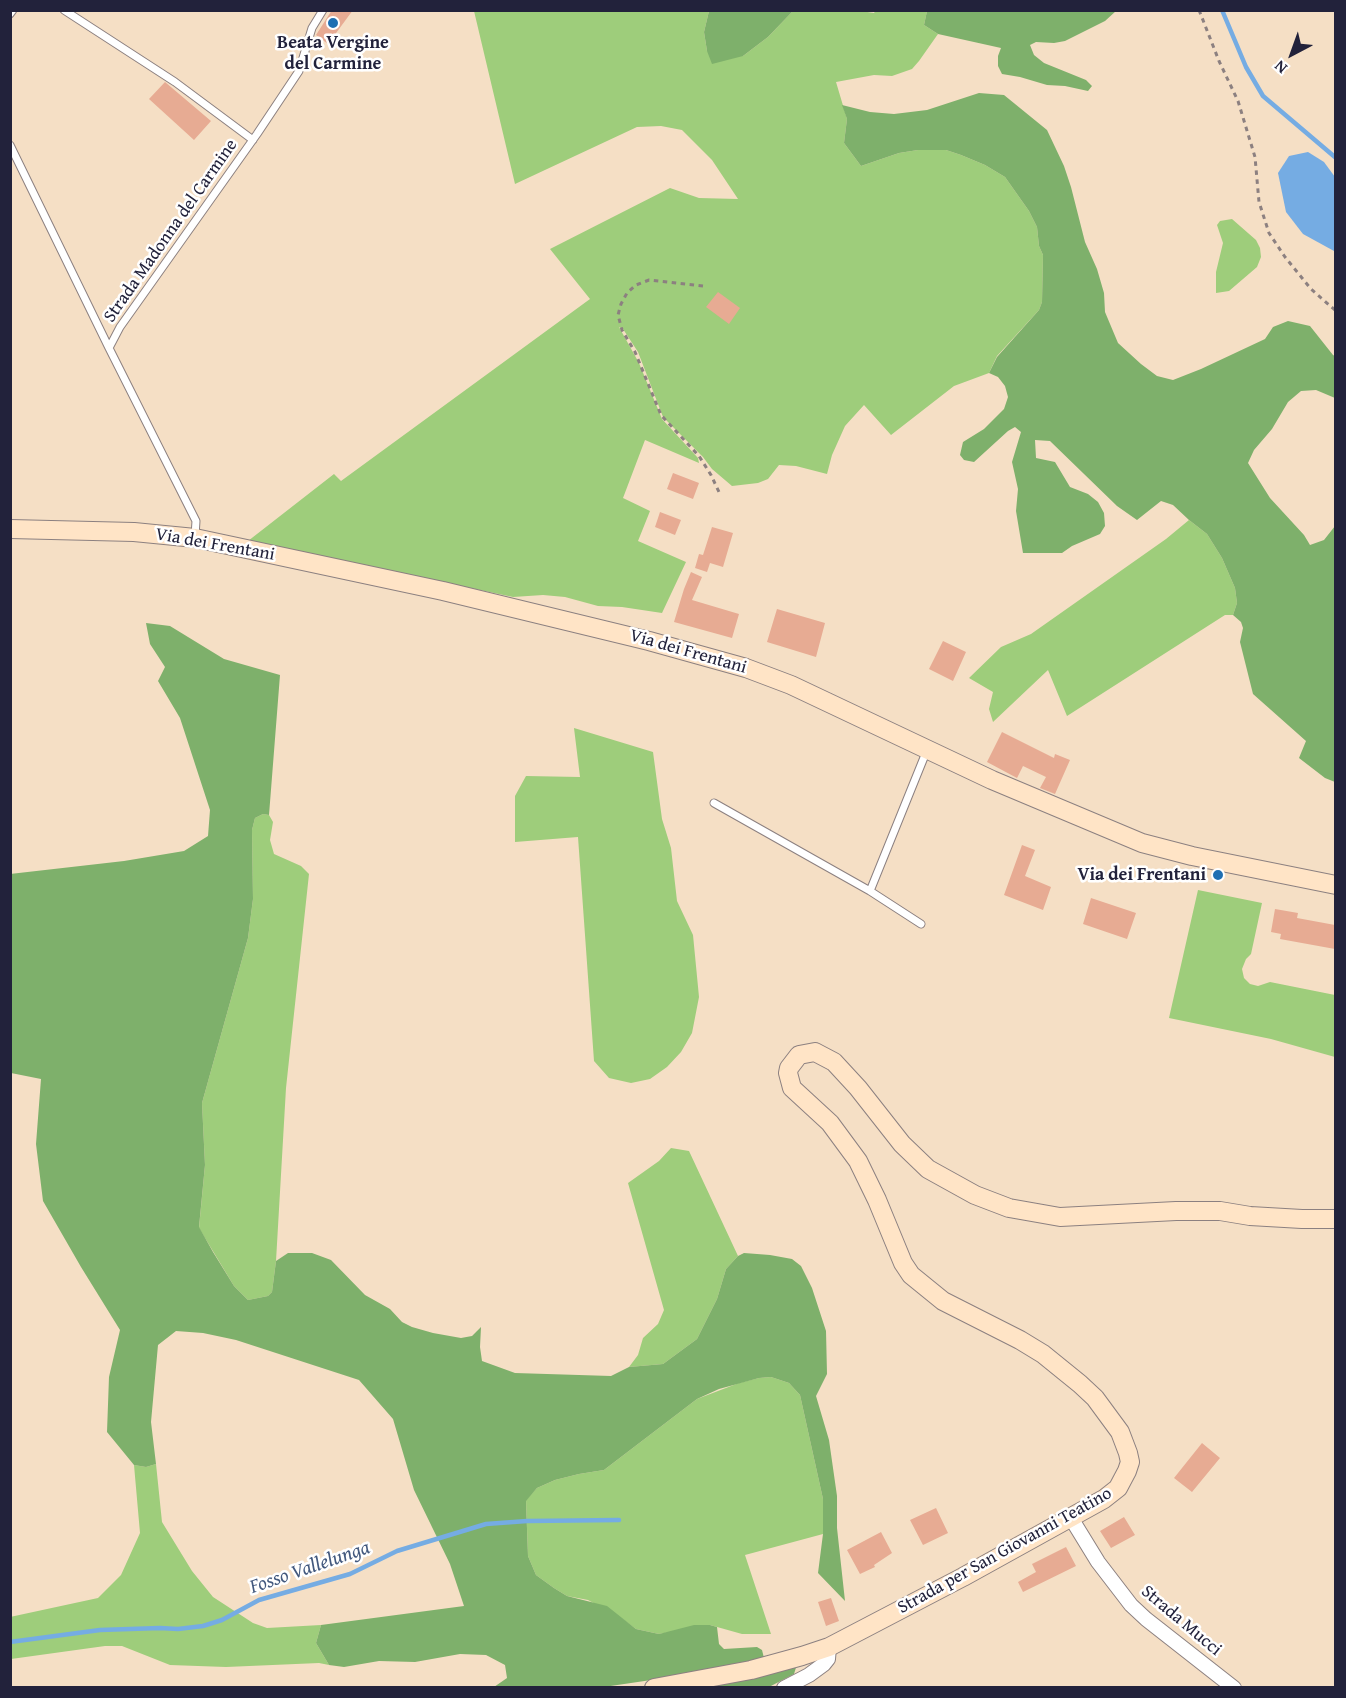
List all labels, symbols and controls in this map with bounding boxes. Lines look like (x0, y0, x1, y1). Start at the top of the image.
marker: Beata Vergine del Carmine (326, 16, 340, 30)
north arrow (1262, 24, 1322, 84)
place label: Beata Vergine del Carmine (277, 32, 389, 74)
text: N (1268, 55, 1292, 80)
street label: Strada Madonna del Carmine (99, 135, 243, 327)
street label: Via dei Frentani (154, 524, 276, 566)
street label: Via dei Frentani (627, 625, 749, 679)
place label: Via dei Frentani (1077, 864, 1206, 886)
marker: Via dei Frentani (1211, 868, 1225, 882)
street label: Strada per San Giovanni Teatino (894, 1483, 1116, 1619)
water label: Fosso Vallelunga (247, 1536, 373, 1600)
street label: Strada Mucci (1136, 1581, 1226, 1661)

